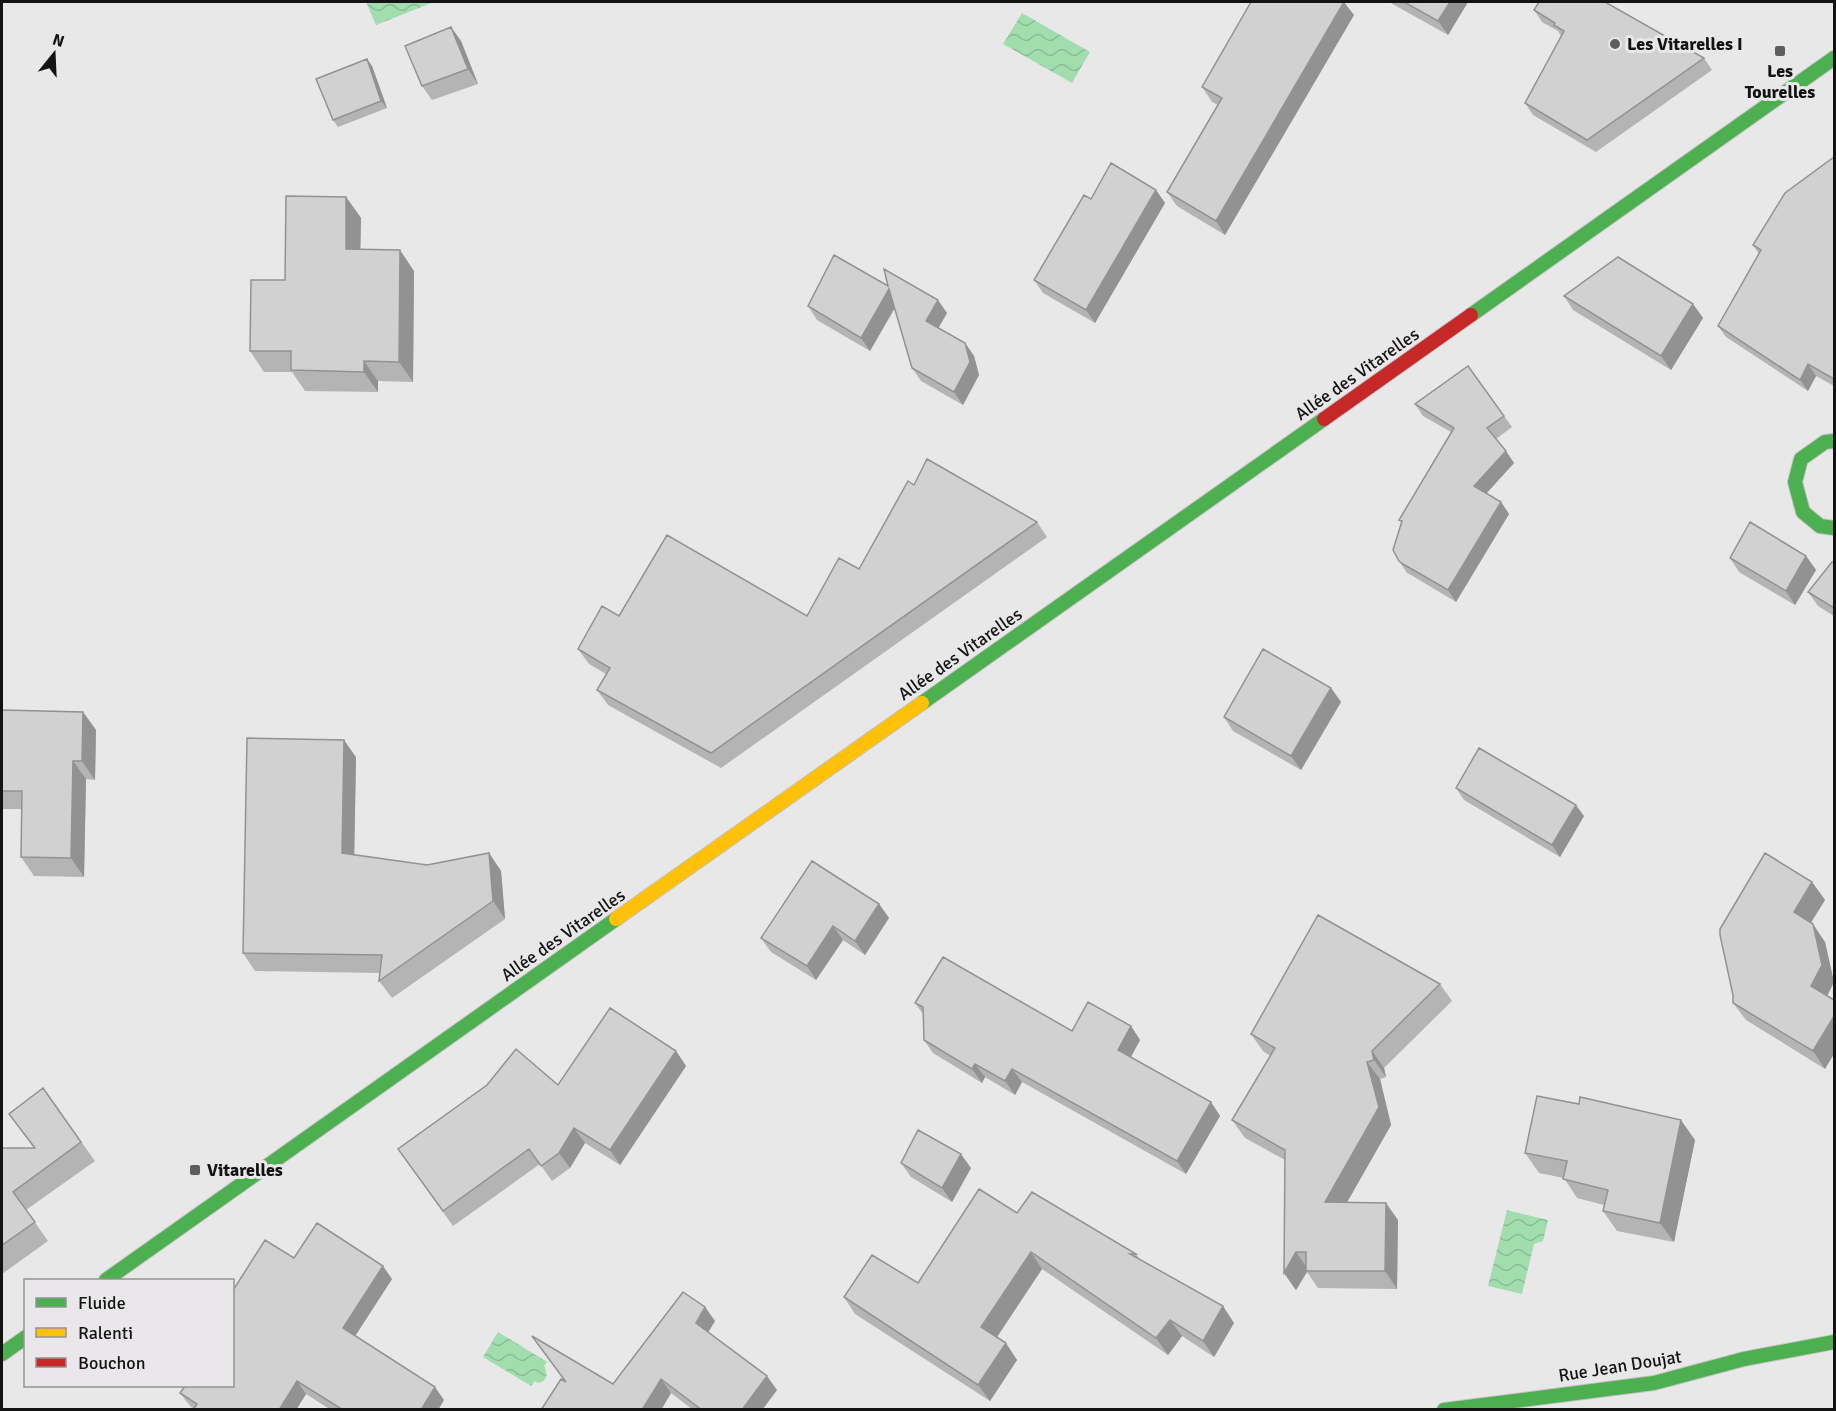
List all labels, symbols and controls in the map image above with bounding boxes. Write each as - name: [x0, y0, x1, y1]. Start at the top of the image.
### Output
- north arrow: [24, 24, 84, 84]
- text: N: [50, 29, 67, 52]
- place label: Les Vitarelles I: [1627, 33, 1743, 55]
- marker: Les Vitarelles I: [1608, 37, 1622, 51]
- marker: Les Tourelles: [1773, 44, 1787, 58]
- place label: Les Tourelles: [1745, 60, 1815, 103]
- street label: Allée des Vitarelles: [1291, 323, 1423, 425]
- street label: Allée des Vitarelles: [894, 603, 1026, 705]
- street label: Allée des Vitarelles: [497, 884, 629, 986]
- place label: Vitarelles: [207, 1159, 283, 1181]
- marker: Vitarelles: [188, 1163, 202, 1177]
- legend: [24, 1279, 234, 1387]
- text: Fluide: [78, 1292, 126, 1314]
- text: Ralenti: [78, 1322, 133, 1344]
- street label: Rue Jean Doujat: [1557, 1345, 1683, 1387]
- text: Bouchon: [78, 1352, 146, 1374]

